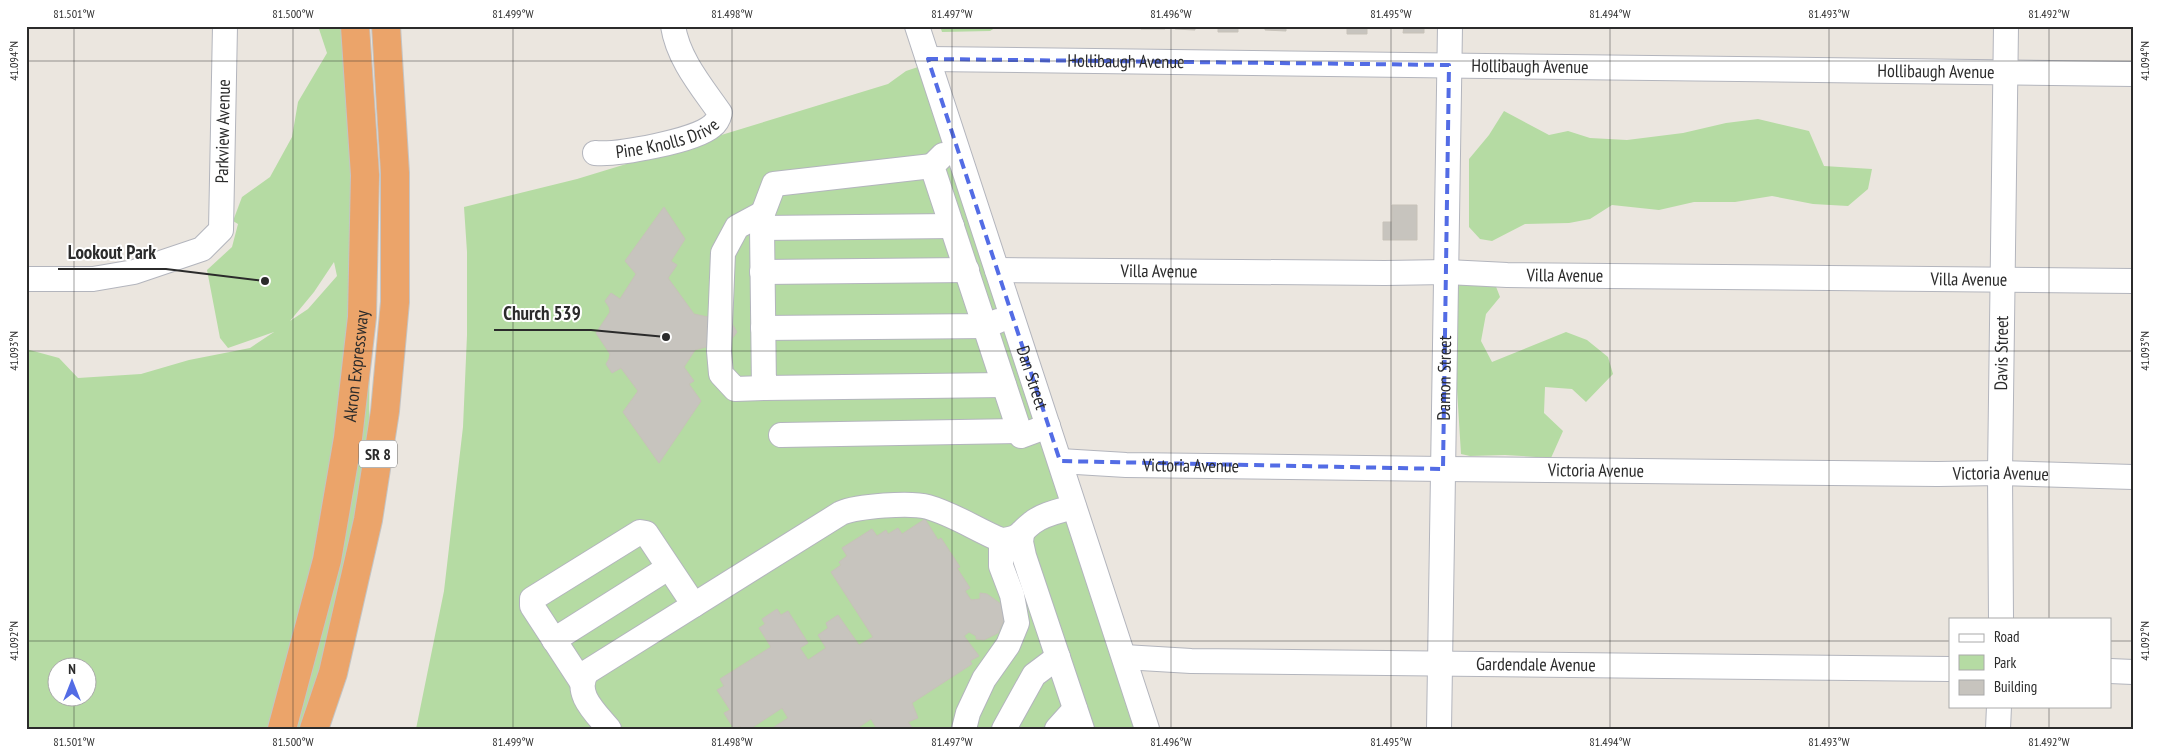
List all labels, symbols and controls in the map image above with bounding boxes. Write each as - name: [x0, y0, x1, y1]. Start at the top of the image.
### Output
- text: 81.501°W: [53, 6, 95, 21]
- text: 81.500°W: [272, 6, 314, 21]
- text: 81.499°W: [492, 6, 534, 21]
- text: 81.498°W: [711, 6, 753, 21]
- text: 81.497°W: [931, 6, 973, 21]
- text: 81.496°W: [1150, 6, 1192, 21]
- text: 81.495°W: [1370, 6, 1412, 21]
- text: 81.494°W: [1589, 6, 1631, 21]
- text: 81.493°W: [1808, 6, 1850, 21]
- text: 81.492°W: [2028, 6, 2070, 21]
- text: 41.094°N: [6, 41, 21, 81]
- text: 41.094°N: [2137, 41, 2152, 81]
- street label: Hollibaugh Avenue: [1067, 49, 1185, 73]
- street label: Hollibaugh Avenue: [1471, 54, 1589, 78]
- street label: Hollibaugh Avenue: [1877, 59, 1995, 83]
- street label: Parkview Avenue: [210, 79, 235, 184]
- street label: Pine Knolls Drive: [614, 114, 724, 163]
- callout: Lookout Park: [58, 235, 166, 269]
- text: Lookout Park: [68, 240, 156, 264]
- street label: Villa Avenue: [1120, 259, 1197, 283]
- street label: Villa Avenue: [1525, 263, 1603, 287]
- street label: Villa Avenue: [1929, 267, 2007, 291]
- callout: Church 539: [494, 296, 591, 330]
- text: Church 539: [503, 301, 581, 325]
- street label: Akron Expressway: [338, 310, 373, 423]
- street label: Davis Street: [1989, 315, 2013, 391]
- text: 41.093°N: [6, 331, 21, 371]
- text: 41.093°N: [2137, 331, 2152, 371]
- street label: Damon Street: [1432, 335, 1456, 421]
- street label: Dan Street: [1011, 343, 1054, 412]
- road number: SR 8: [359, 440, 397, 468]
- street label: Victoria Avenue: [1142, 453, 1239, 477]
- street label: Victoria Avenue: [1547, 458, 1644, 482]
- street label: Victoria Avenue: [1952, 461, 2049, 485]
- legend: [1949, 618, 2112, 708]
- text: 41.092°N: [6, 621, 21, 661]
- text: 41.092°N: [2137, 621, 2152, 661]
- text: Road: [1994, 627, 2020, 646]
- street label: Gardendale Avenue: [1476, 652, 1596, 676]
- text: Park: [1994, 653, 2016, 672]
- north arrow: [48, 658, 98, 708]
- text: N: [68, 660, 76, 678]
- text: Building: [1994, 677, 2037, 696]
- text: 81.501°W: [53, 734, 95, 749]
- text: 81.500°W: [272, 734, 314, 749]
- text: 81.499°W: [492, 734, 534, 749]
- text: 81.498°W: [711, 734, 753, 749]
- text: 81.497°W: [931, 734, 973, 749]
- text: 81.496°W: [1150, 734, 1192, 749]
- text: 81.495°W: [1370, 734, 1412, 749]
- text: 81.494°W: [1589, 734, 1631, 749]
- text: 81.493°W: [1808, 734, 1850, 749]
- text: 81.492°W: [2028, 734, 2070, 749]

